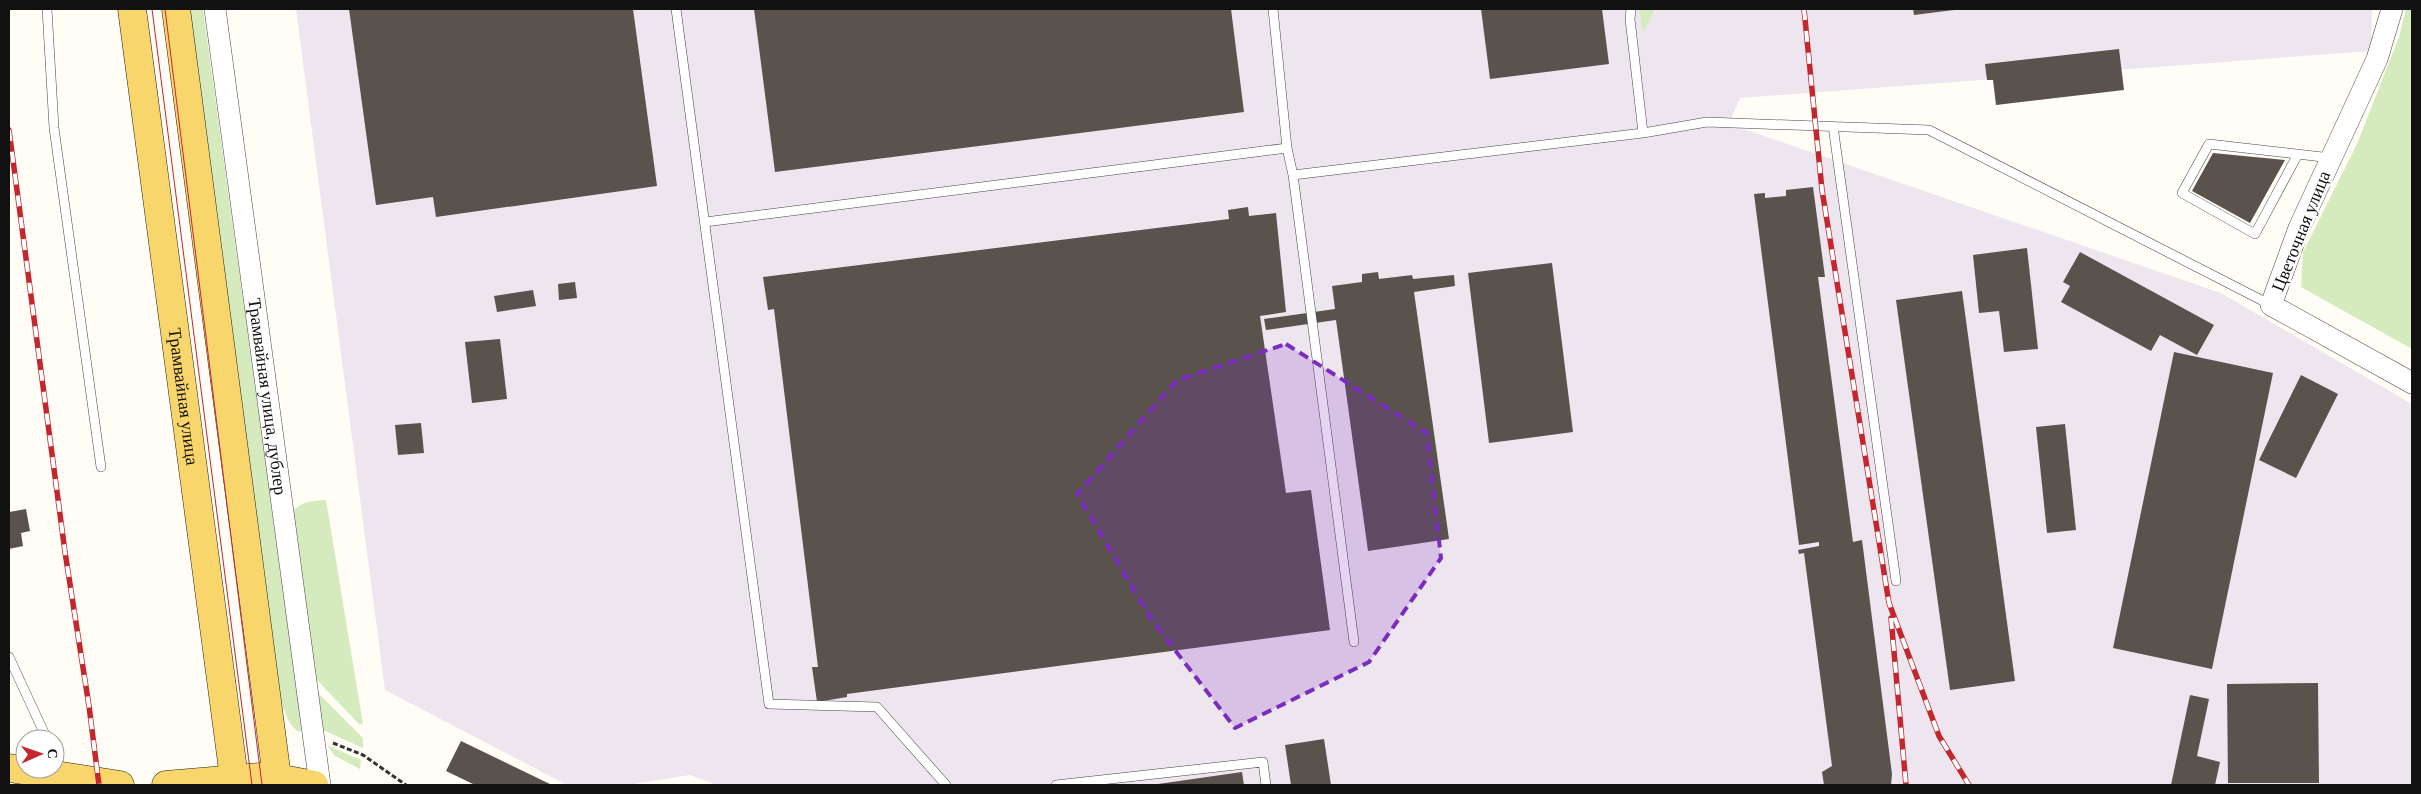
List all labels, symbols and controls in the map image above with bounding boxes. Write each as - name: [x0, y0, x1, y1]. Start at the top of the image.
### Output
- street label: Цветочная улица: [2268, 168, 2334, 294]
- street label: Трамвайная улица, дублер: [244, 297, 291, 496]
- street label: Трамвайная улица: [164, 327, 202, 467]
- north arrow: [15, 729, 65, 779]
- text: С: [45, 748, 61, 759]

